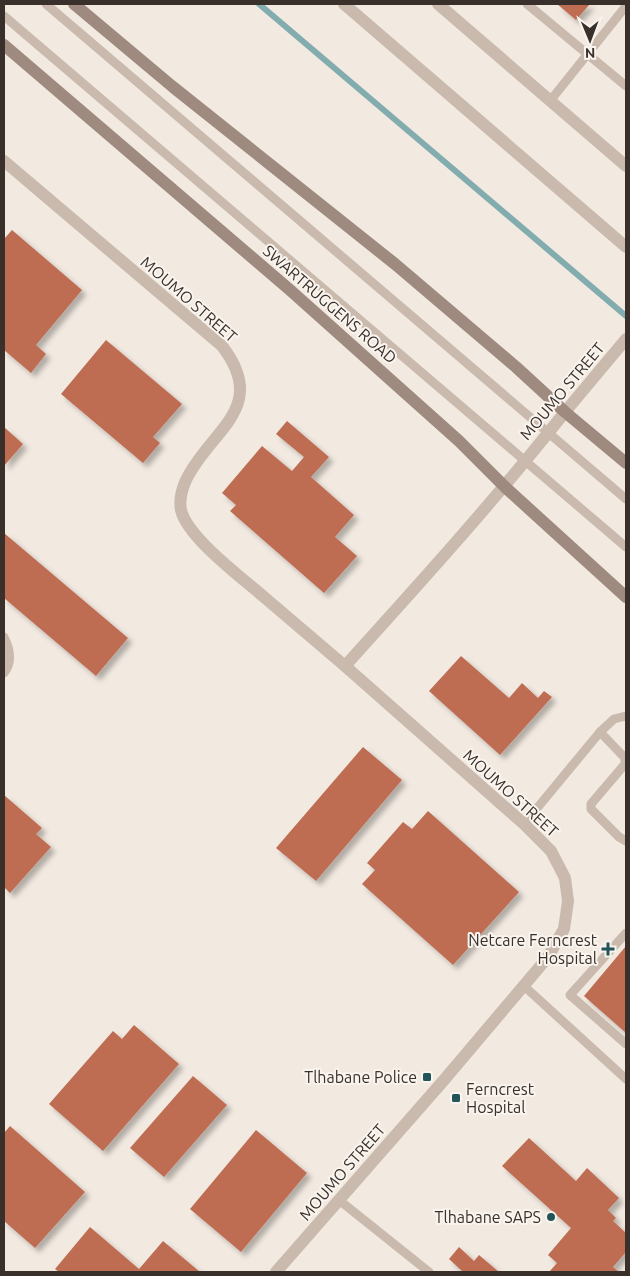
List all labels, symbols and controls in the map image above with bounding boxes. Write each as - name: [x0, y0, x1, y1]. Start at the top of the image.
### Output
- north arrow: [565, 15, 615, 65]
- text: N: [585, 45, 596, 61]
- street label: SWARTRUGGENS ROAD: [260, 241, 400, 367]
- street label: MOUMO STREET: [137, 252, 241, 346]
- street label: MOUMO STREET: [516, 339, 608, 443]
- street label: MOUMO STREET: [460, 746, 562, 840]
- place label: Netcare Ferncrest Hospital: [468, 931, 598, 967]
- marker: Netcare Ferncrest Hospital: [601, 942, 615, 956]
- place label: Tlhabane Police: [304, 1068, 417, 1086]
- marker: Tlhabane Police: [421, 1071, 433, 1083]
- place label: Ferncrest Hospital: [466, 1080, 535, 1116]
- marker: Ferncrest Hospital: [450, 1092, 462, 1104]
- street label: MOUMO STREET: [295, 1120, 389, 1224]
- place label: Tlhabane SAPS: [435, 1208, 541, 1226]
- marker: Tlhabane SAPS: [545, 1211, 557, 1223]

